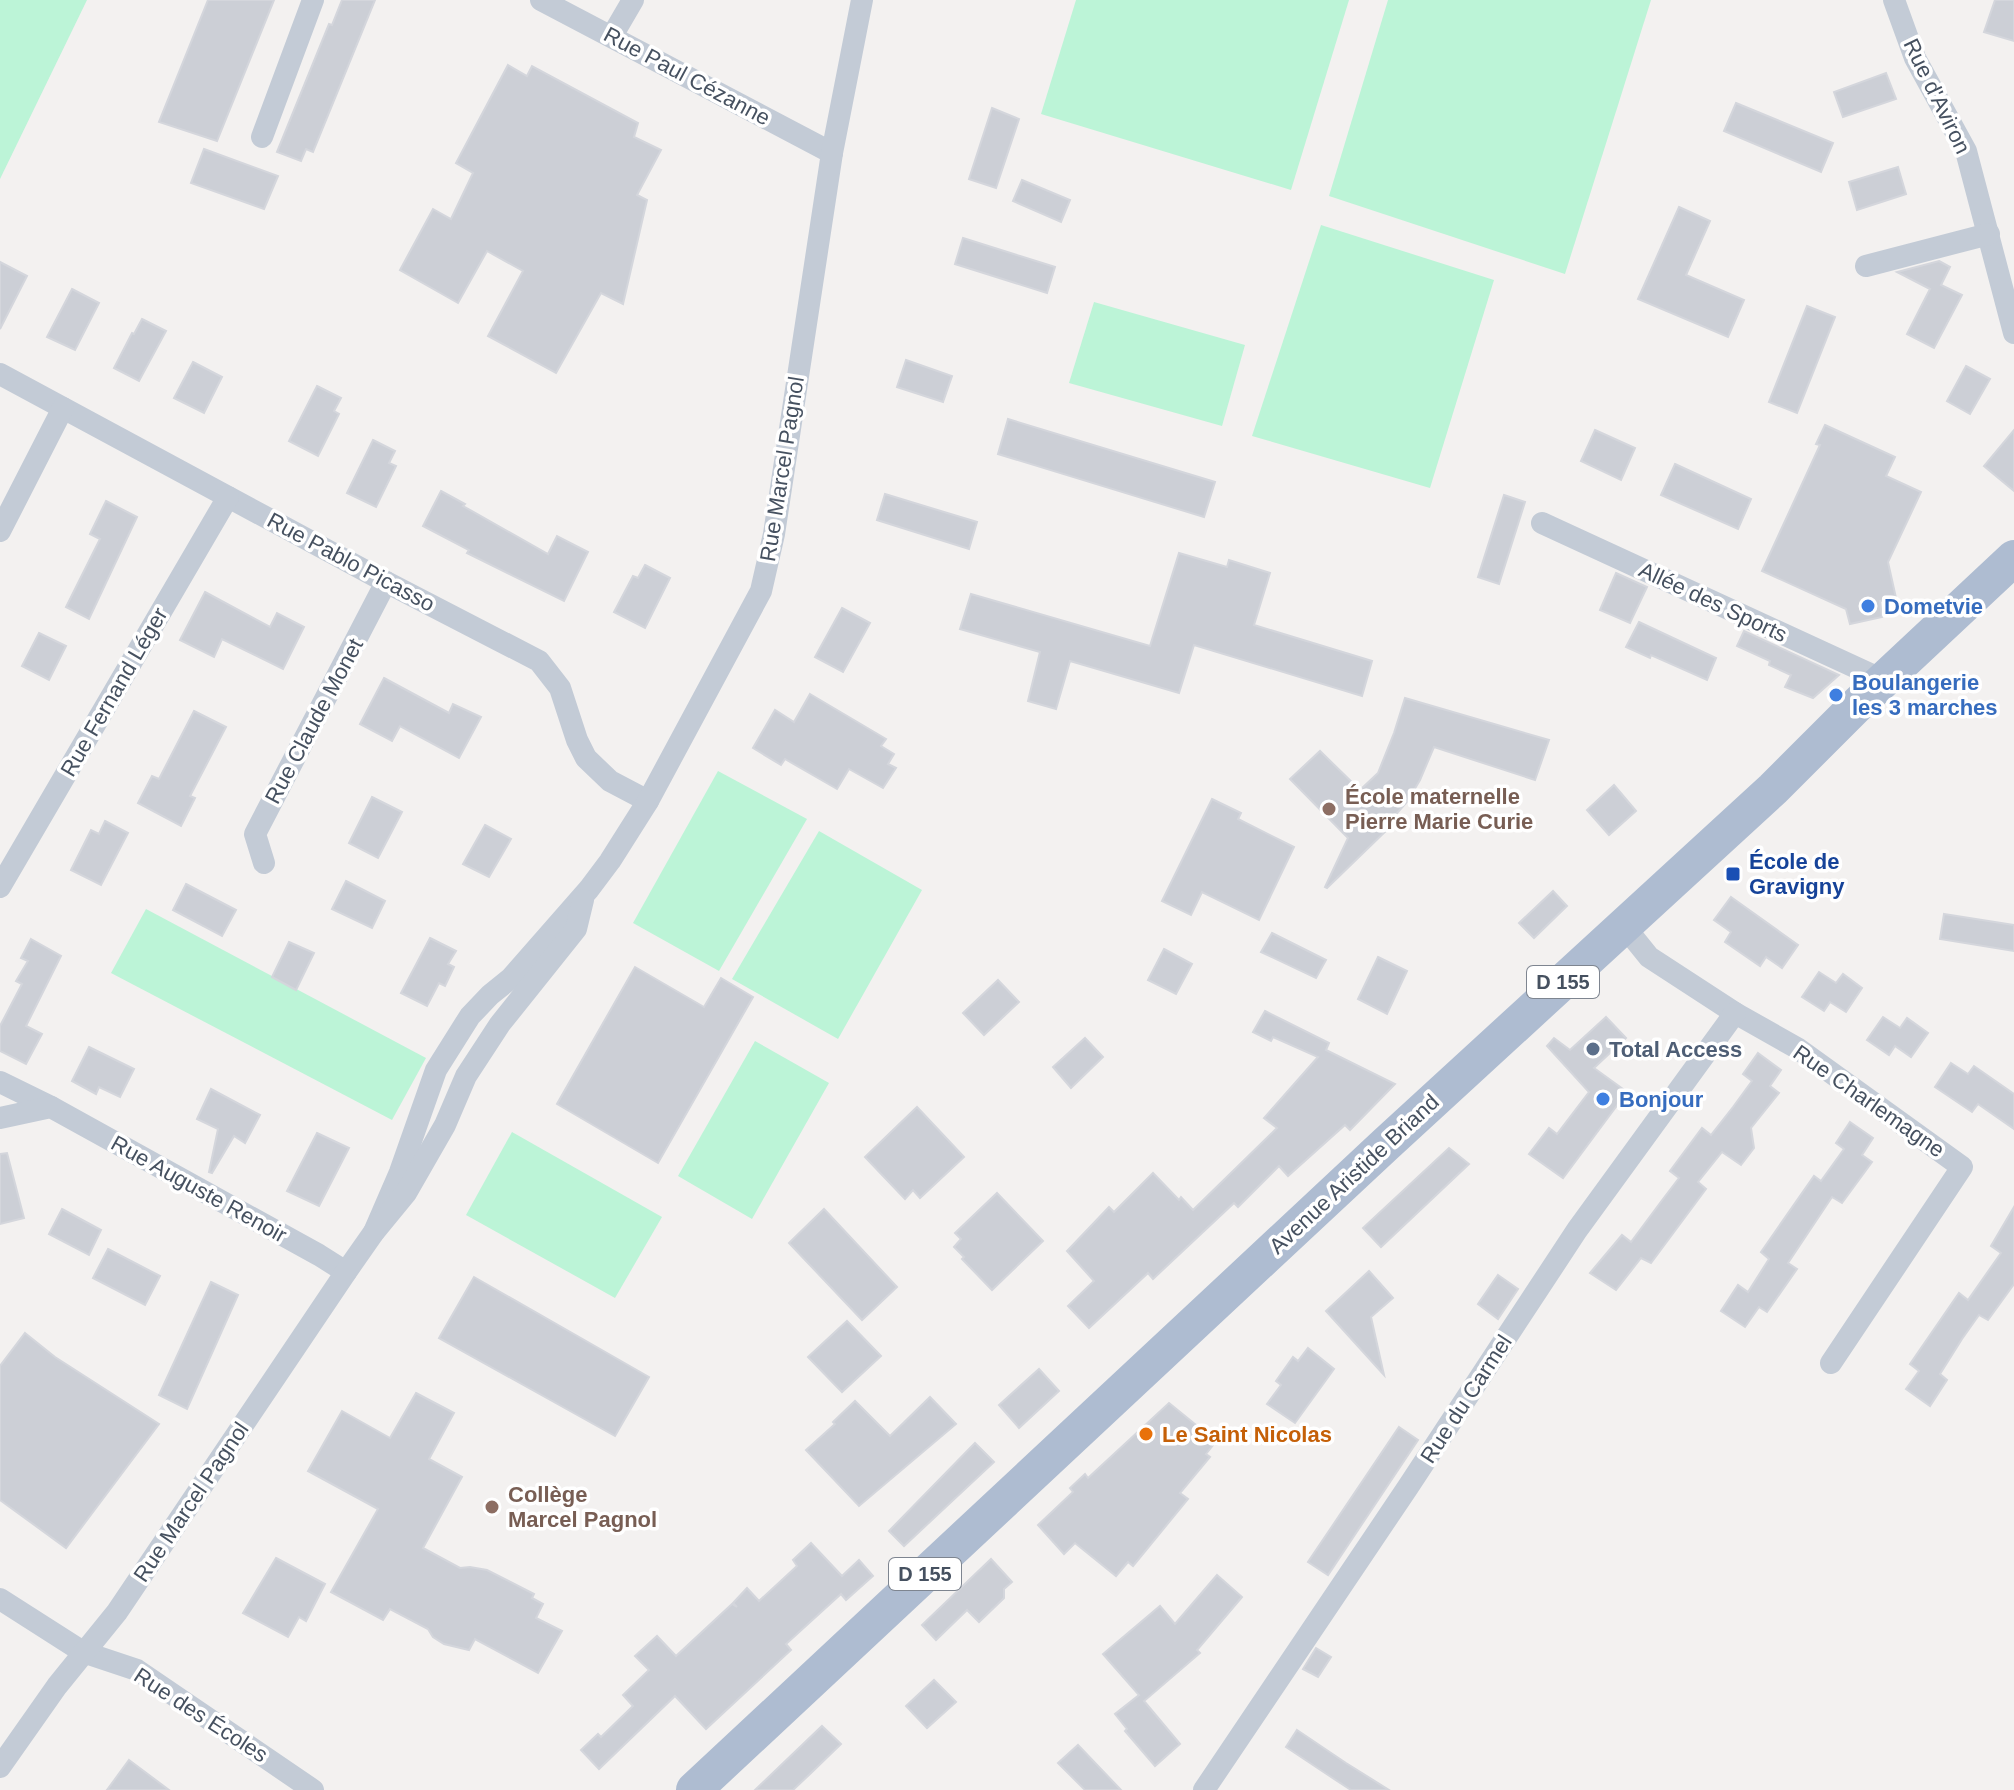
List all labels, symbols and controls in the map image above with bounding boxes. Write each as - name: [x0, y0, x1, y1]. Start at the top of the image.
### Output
- street label: Rue Paul Cézanne: [600, 22, 774, 130]
- street label: Rue d'Aviron: [1898, 34, 1976, 158]
- street label: Rue Marcel Pagnol: [755, 375, 809, 563]
- street label: Rue Pablo Picasso: [263, 507, 439, 617]
- street label: Allée des Sports: [1635, 557, 1791, 647]
- place label: Dometvie: [1884, 594, 1983, 619]
- marker: Dometvie: [1859, 597, 1877, 615]
- street label: Rue Fernand Léger: [55, 603, 173, 781]
- street label: Rue Claude Monet: [260, 634, 368, 808]
- place label: Boulangerie les 3 marches: [1852, 670, 1998, 720]
- marker: Boulangerie les 3 marches: [1827, 686, 1845, 704]
- place label: École maternelle Pierre Marie Curie: [1345, 784, 1533, 834]
- marker: École maternelle Pierre Marie Curie: [1320, 800, 1338, 818]
- place label: École de Gravigny: [1749, 849, 1845, 899]
- marker: École de Gravigny: [1724, 865, 1742, 883]
- road number: D 155: [1527, 966, 1599, 998]
- place label: Total Access: [1609, 1037, 1742, 1062]
- marker: Total Access: [1584, 1040, 1602, 1058]
- street label: Rue Charlemagne: [1789, 1040, 1949, 1162]
- place label: Bonjour: [1619, 1087, 1704, 1112]
- street label: Avenue Aristide Briand: [1264, 1089, 1444, 1259]
- marker: Bonjour: [1594, 1090, 1612, 1108]
- street label: Rue Auguste Renoir: [107, 1130, 291, 1248]
- street label: Rue du Carmel: [1415, 1330, 1517, 1468]
- street label: Rue Marcel Pagnol: [128, 1417, 254, 1587]
- place label: Le Saint Nicolas: [1162, 1422, 1332, 1447]
- marker: Le Saint Nicolas: [1137, 1425, 1155, 1443]
- place label: Collège Marcel Pagnol: [508, 1482, 657, 1532]
- marker: Collège Marcel Pagnol: [483, 1498, 501, 1516]
- road number: D 155: [889, 1558, 961, 1590]
- street label: Rue des Écoles: [130, 1663, 272, 1767]

